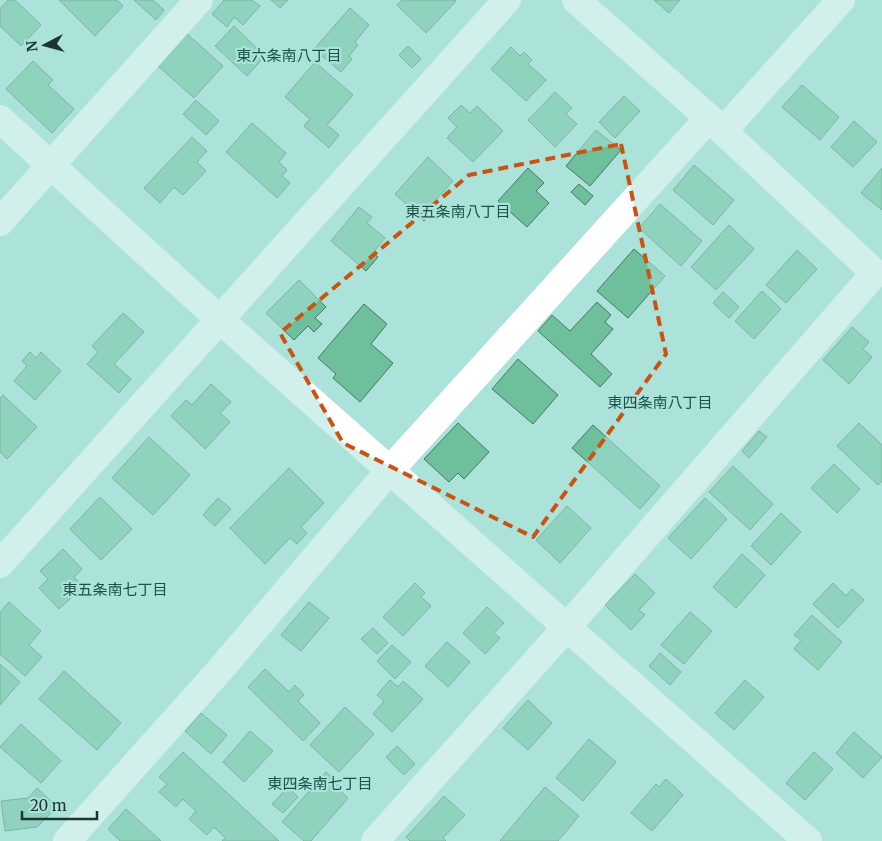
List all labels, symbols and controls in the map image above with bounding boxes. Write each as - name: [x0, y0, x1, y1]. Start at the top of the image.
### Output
- north arrow: [20, 20, 70, 70]
- text: N: [23, 40, 42, 53]
- district label: 東六条南八丁目: [236, 46, 342, 65]
- district label: 東五条南八丁目: [405, 202, 511, 221]
- district label: 東四条南八丁目: [607, 393, 713, 412]
- district label: 東五条南七丁目: [62, 580, 168, 599]
- district label: 東四条南七丁目: [267, 774, 373, 793]
- scale bar: [22, 788, 98, 820]
- text: 20 m: [30, 796, 67, 815]

